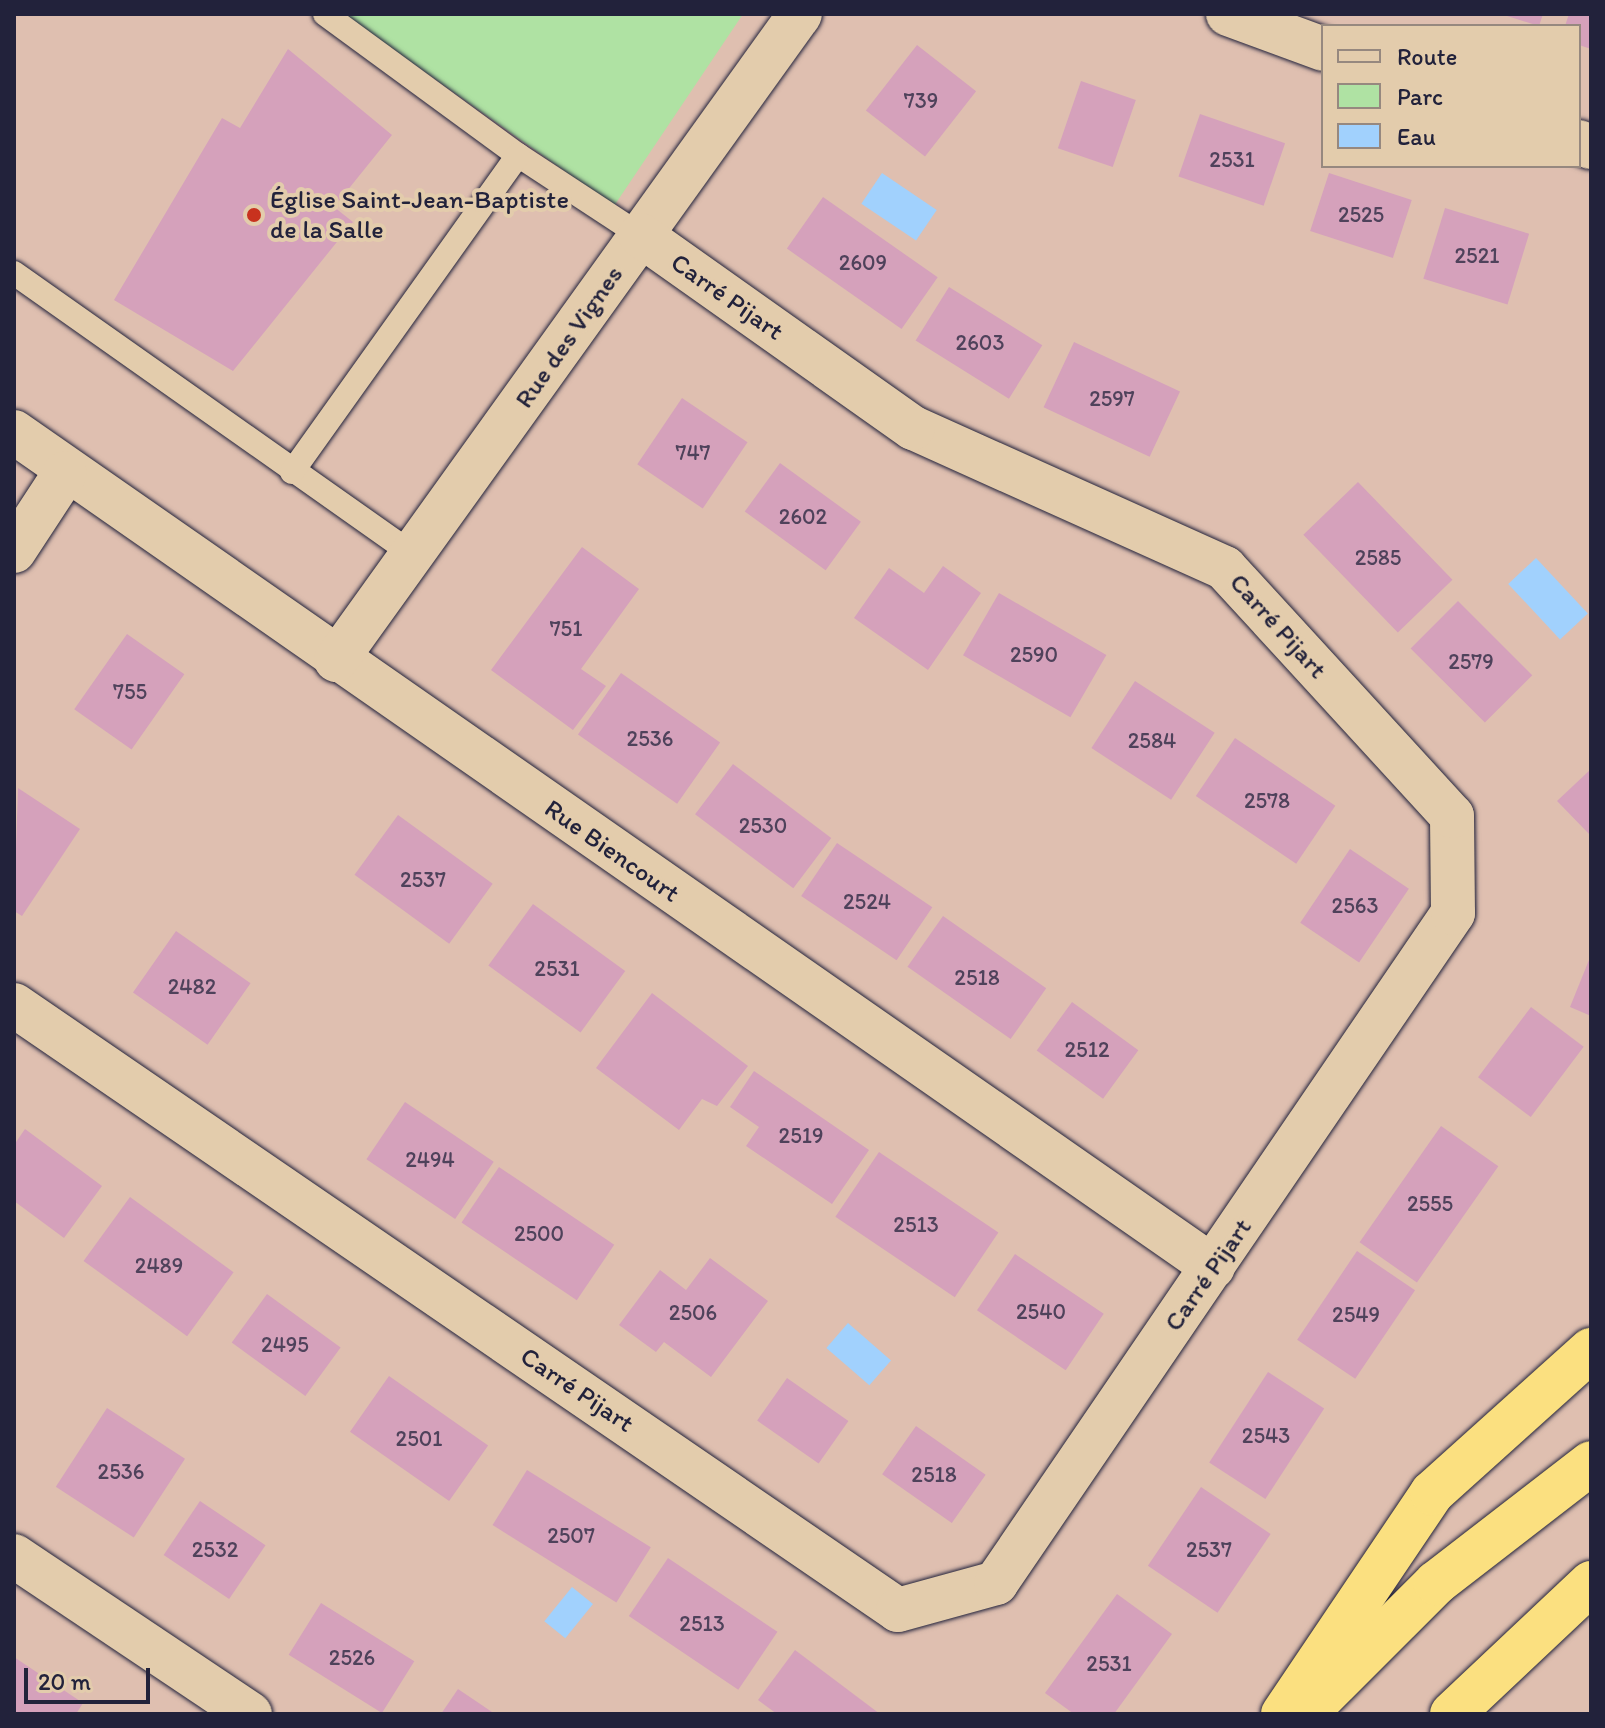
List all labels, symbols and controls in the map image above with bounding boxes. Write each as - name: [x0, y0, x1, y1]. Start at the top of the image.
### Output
- legend: [1321, 24, 1581, 168]
- text: Route: [1397, 42, 1457, 71]
- text: Parc: [1397, 82, 1443, 111]
- house number: 739: [904, 88, 938, 114]
- text: Eau: [1397, 122, 1436, 151]
- house number: 2531: [1209, 147, 1255, 173]
- place label: Église Saint-Jean-Baptiste de la Salle: [270, 184, 568, 246]
- house number: 2525: [1338, 202, 1384, 228]
- marker: Église Saint-Jean-Baptiste de la Salle: [245, 206, 263, 224]
- house number: 2521: [1455, 243, 1499, 269]
- street label: Carré Pijart: [665, 247, 789, 347]
- house number: 2609: [839, 250, 887, 276]
- street label: Rue des Vignes: [509, 260, 629, 414]
- house number: 2603: [956, 330, 1004, 356]
- house number: 2597: [1089, 386, 1135, 412]
- house number: 747: [675, 440, 711, 466]
- house number: 2602: [779, 504, 827, 530]
- house number: 2585: [1355, 545, 1401, 571]
- street label: Carré Pijart: [1223, 568, 1333, 684]
- house number: 751: [550, 616, 582, 642]
- house number: 2590: [1010, 642, 1058, 668]
- house number: 2579: [1448, 649, 1494, 675]
- house number: 755: [113, 679, 147, 705]
- house number: 2536: [627, 726, 673, 752]
- house number: 2584: [1128, 728, 1176, 754]
- house number: 2578: [1244, 788, 1290, 814]
- street label: Rue Biencourt: [538, 793, 686, 909]
- house number: 2530: [739, 813, 787, 839]
- house number: 2537: [400, 867, 446, 893]
- house number: 2524: [843, 889, 891, 915]
- house number: 2563: [1332, 893, 1378, 919]
- house number: 2531: [534, 956, 580, 982]
- house number: 2518: [954, 965, 1000, 991]
- house number: 2482: [168, 974, 216, 1000]
- house number: 2512: [1065, 1037, 1109, 1063]
- house number: 2519: [779, 1123, 823, 1149]
- house number: 2494: [405, 1147, 455, 1173]
- house number: 2555: [1407, 1191, 1453, 1217]
- house number: 2513: [893, 1212, 939, 1238]
- street label: Carré Pijart: [1158, 1213, 1258, 1337]
- house number: 2500: [514, 1221, 564, 1247]
- house number: 2489: [135, 1253, 183, 1279]
- house number: 2540: [1016, 1299, 1066, 1325]
- house number: 2506: [669, 1300, 717, 1326]
- house number: 2549: [1332, 1302, 1380, 1328]
- house number: 2495: [261, 1332, 309, 1358]
- street label: Carré Pijart: [515, 1341, 639, 1439]
- house number: 2543: [1242, 1423, 1290, 1449]
- house number: 2501: [396, 1426, 442, 1452]
- house number: 2536: [98, 1459, 144, 1485]
- house number: 2518: [911, 1462, 957, 1488]
- house number: 2507: [547, 1523, 595, 1549]
- house number: 2532: [192, 1537, 238, 1563]
- house number: 2537: [1186, 1537, 1232, 1563]
- house number: 2513: [679, 1611, 725, 1637]
- house number: 2526: [329, 1645, 375, 1671]
- house number: 2531: [1086, 1651, 1132, 1677]
- scale bar: [28, 1652, 154, 1702]
- text: 20 m: [38, 1667, 91, 1696]

